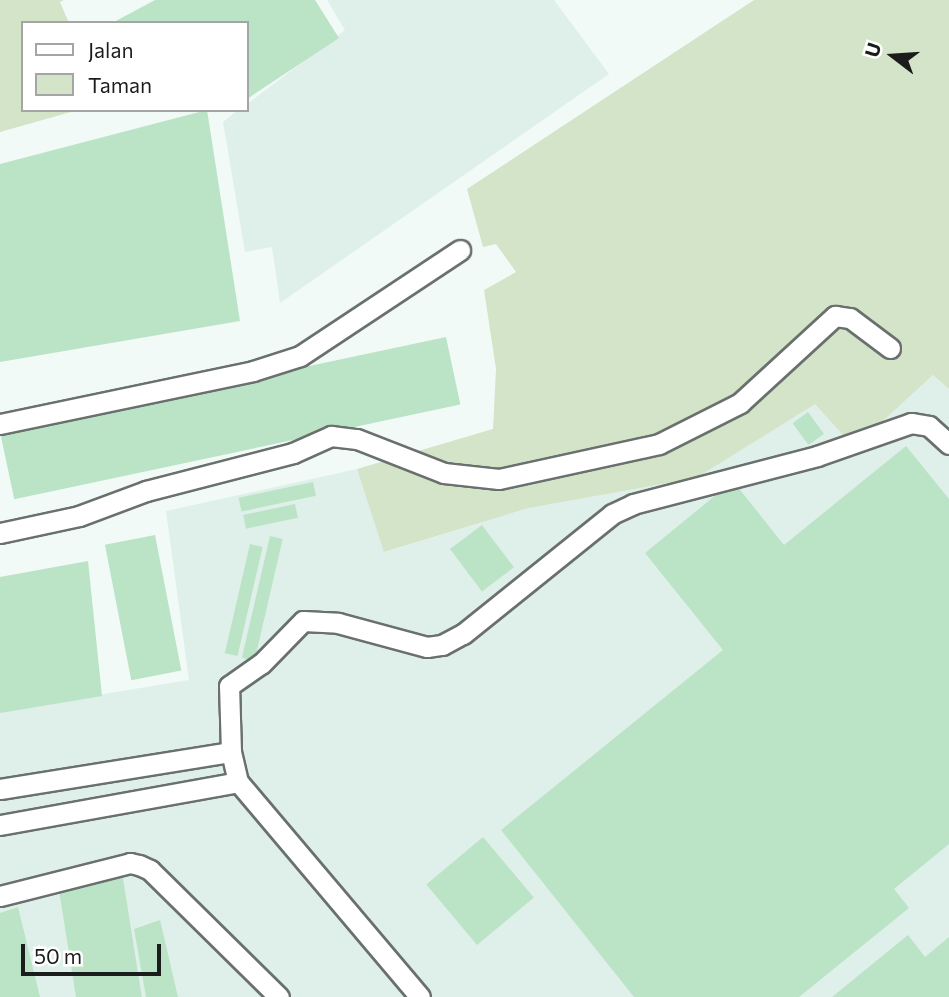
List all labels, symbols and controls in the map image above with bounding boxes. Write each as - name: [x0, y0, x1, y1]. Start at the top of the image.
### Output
- legend: [21, 21, 248, 112]
- north arrow: [858, 21, 928, 91]
- text: Jalan: [88, 37, 133, 62]
- text: U: [859, 40, 885, 60]
- text: Taman: [88, 72, 152, 97]
- scale bar: [24, 930, 164, 974]
- text: 50 m: [34, 943, 82, 968]

